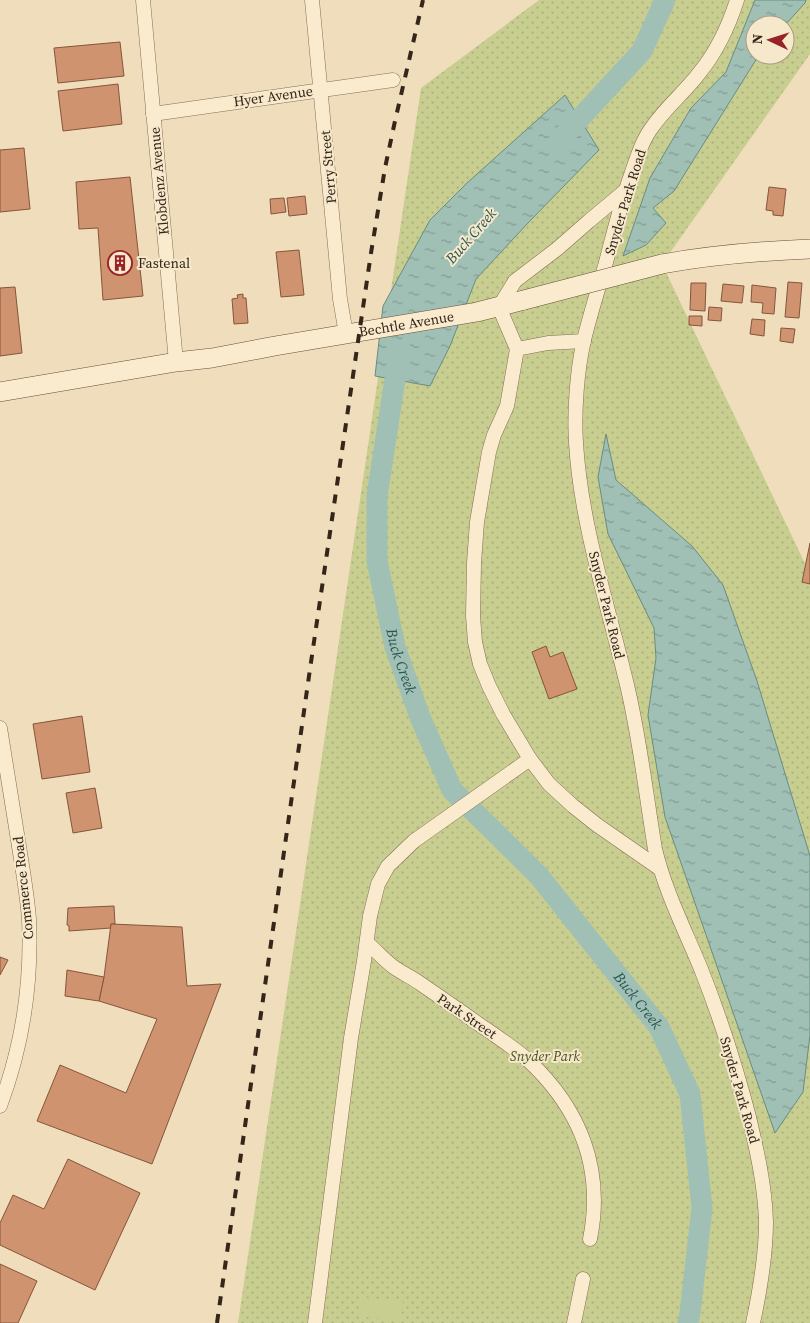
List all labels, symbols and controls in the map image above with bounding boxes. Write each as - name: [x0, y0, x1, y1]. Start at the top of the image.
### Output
- north arrow: [745, 15, 795, 65]
- text: N: [747, 33, 767, 45]
- street label: Hyer Avenue: [232, 81, 314, 111]
- street label: Klobdenz Avenue: [144, 126, 174, 236]
- street label: Perry Street: [315, 129, 341, 205]
- street label: Snyder Park Road: [599, 146, 651, 258]
- water label: Buck Creek: [440, 203, 501, 269]
- building icon: Fastenal: [107, 250, 133, 276]
- place label: Fastenal: [138, 253, 190, 273]
- street label: Bechtle Avenue: [357, 306, 455, 342]
- street label: Snyder Park Road: [584, 549, 630, 661]
- water label: Buck Creek: [381, 626, 422, 698]
- street label: Commerce Road: [8, 835, 38, 941]
- water label: Buck Creek: [608, 966, 668, 1034]
- street label: Park Street: [433, 989, 501, 1044]
- street label: Snyder Park Road: [715, 1034, 765, 1146]
- park label: Snyder Park: [510, 1046, 580, 1066]

